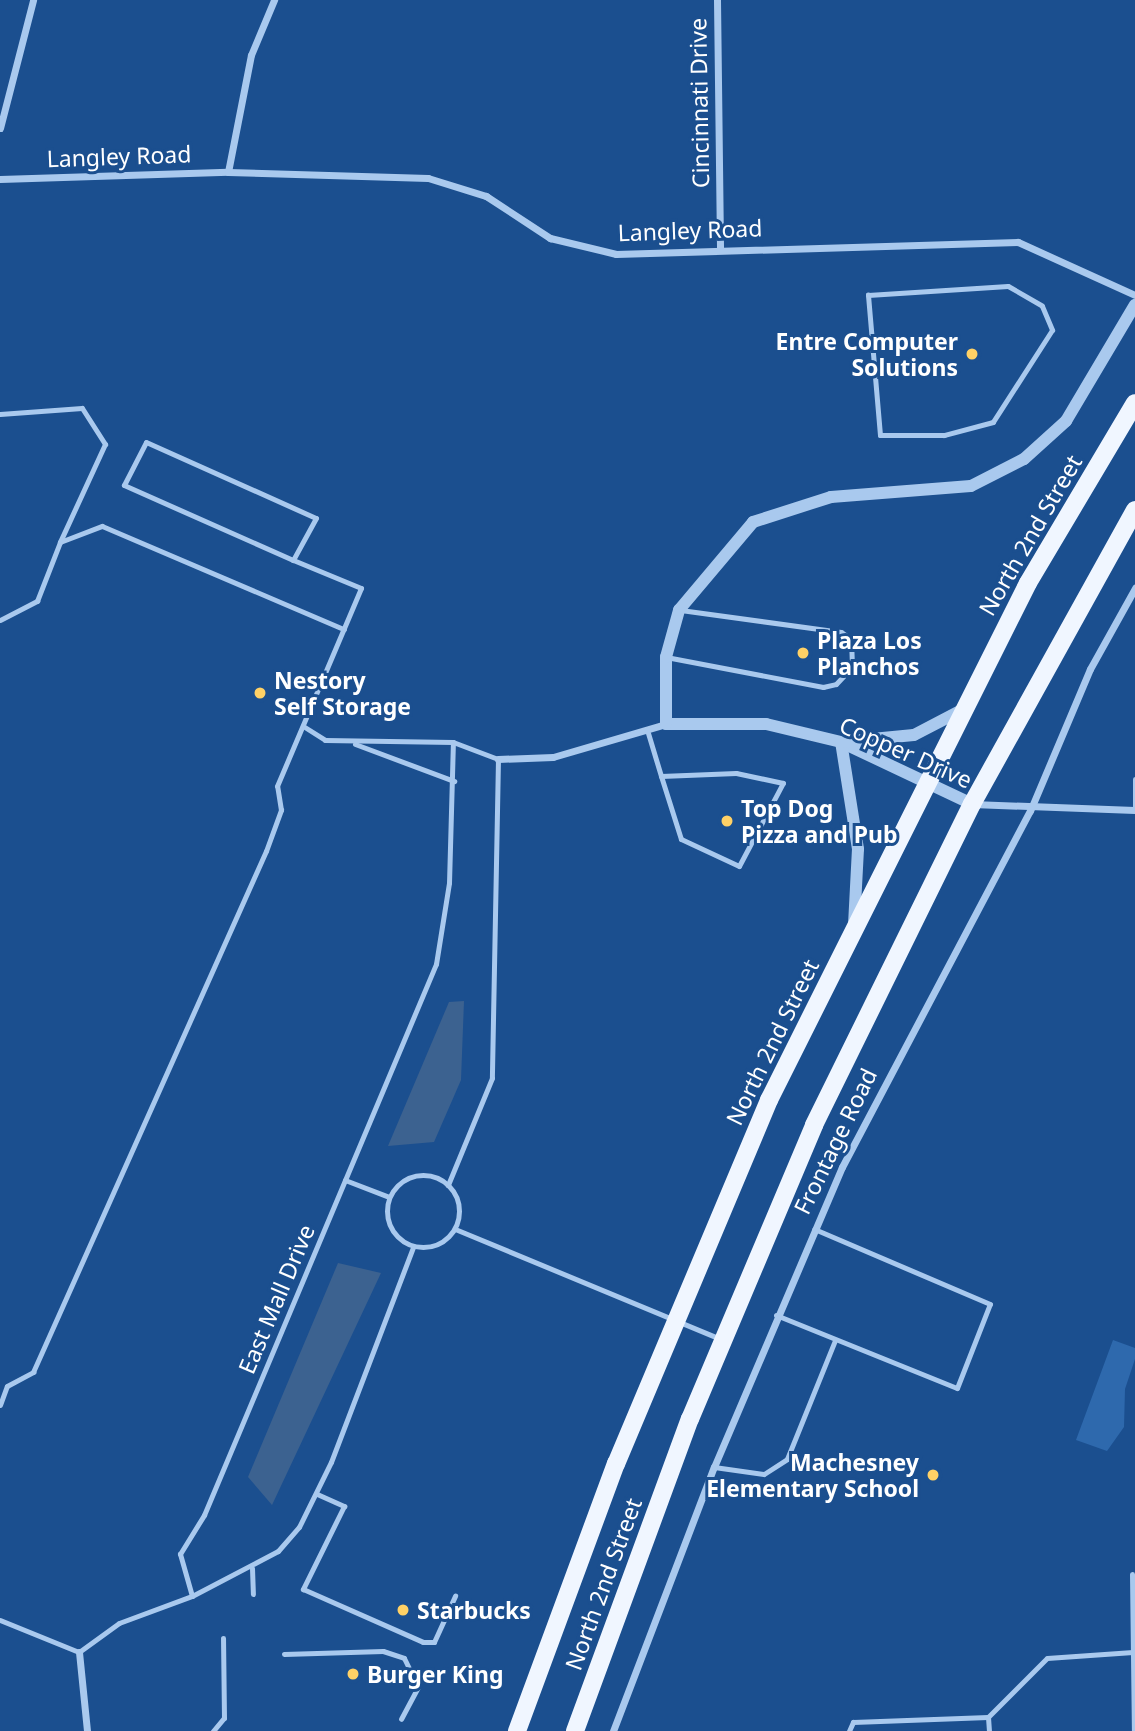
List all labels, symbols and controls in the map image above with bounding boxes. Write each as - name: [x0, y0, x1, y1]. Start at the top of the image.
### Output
- street label: Cincinnati Drive: [684, 18, 714, 188]
- street label: Langley Road: [46, 140, 192, 172]
- street label: Langley Road: [617, 214, 763, 246]
- place label: Entre Computer Solutions: [776, 327, 958, 381]
- marker: Entre Computer Solutions: [964, 346, 980, 362]
- street label: North 2nd Street: [973, 450, 1087, 620]
- place label: Plaza Los Planchos: [817, 626, 922, 680]
- marker: Plaza Los Planchos: [795, 645, 811, 661]
- place label: Nestory Self Storage: [274, 666, 411, 720]
- marker: Nestory Self Storage: [252, 685, 268, 701]
- street label: Copper Drive: [835, 711, 977, 793]
- place label: Top Dog Pizza and Pub: [741, 794, 898, 848]
- marker: Top Dog Pizza and Pub: [719, 813, 735, 829]
- street label: North 2nd Street: [720, 955, 824, 1129]
- street label: Frontage Road: [788, 1064, 882, 1218]
- street label: East Mall Drive: [232, 1220, 320, 1378]
- place label: Machesney Elementary School: [706, 1448, 919, 1502]
- marker: Machesney Elementary School: [925, 1467, 941, 1483]
- street label: North 2nd Street: [559, 1494, 647, 1674]
- place label: Starbucks: [417, 1596, 531, 1624]
- marker: Starbucks: [395, 1602, 411, 1618]
- place label: Burger King: [367, 1660, 503, 1688]
- marker: Burger King: [345, 1666, 361, 1682]

